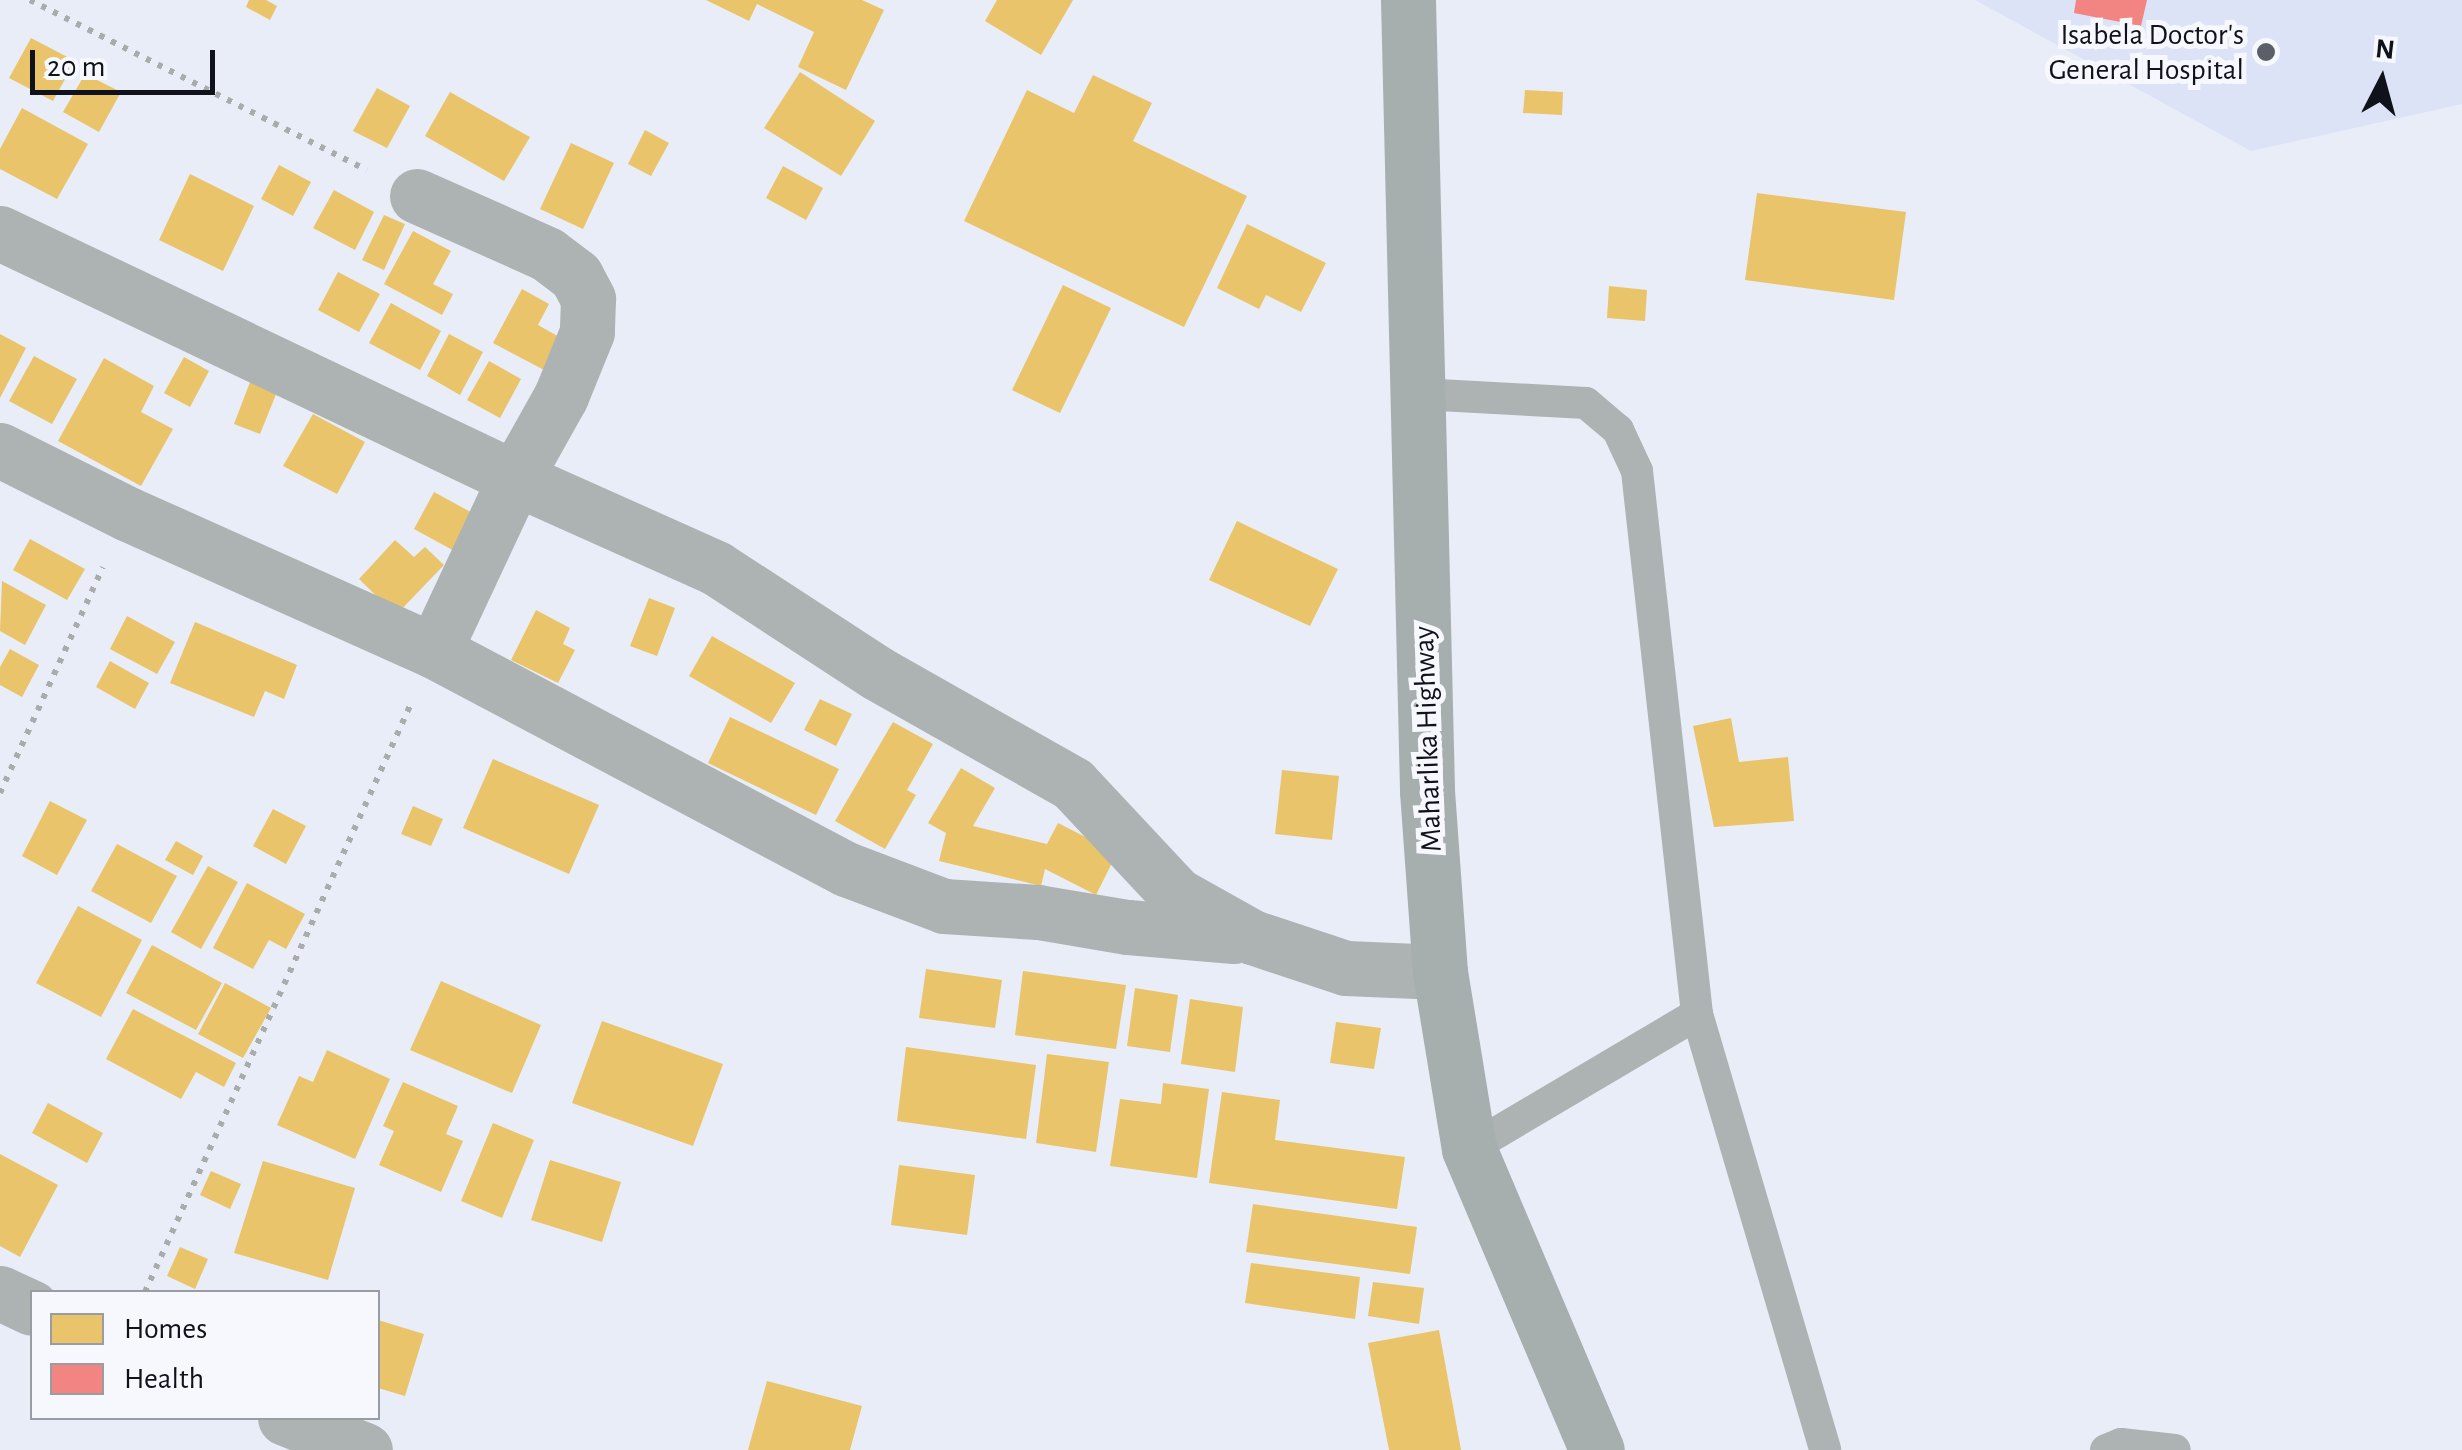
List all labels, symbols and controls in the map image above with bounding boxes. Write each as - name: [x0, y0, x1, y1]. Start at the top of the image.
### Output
- place label: Isabela Doctor's General Hospital: [2049, 17, 2244, 88]
- scale bar: [35, 30, 220, 92]
- north arrow: [2332, 30, 2432, 130]
- text: N: [2374, 35, 2396, 65]
- marker: Isabela Doctor's General Hospital: [2253, 39, 2279, 65]
- text: 20 m: [47, 52, 105, 82]
- street label: Maharlika Highway: [1406, 625, 1450, 853]
- legend: [30, 1290, 380, 1420]
- text: Homes: [124, 1314, 207, 1344]
- text: Health: [124, 1364, 204, 1394]

